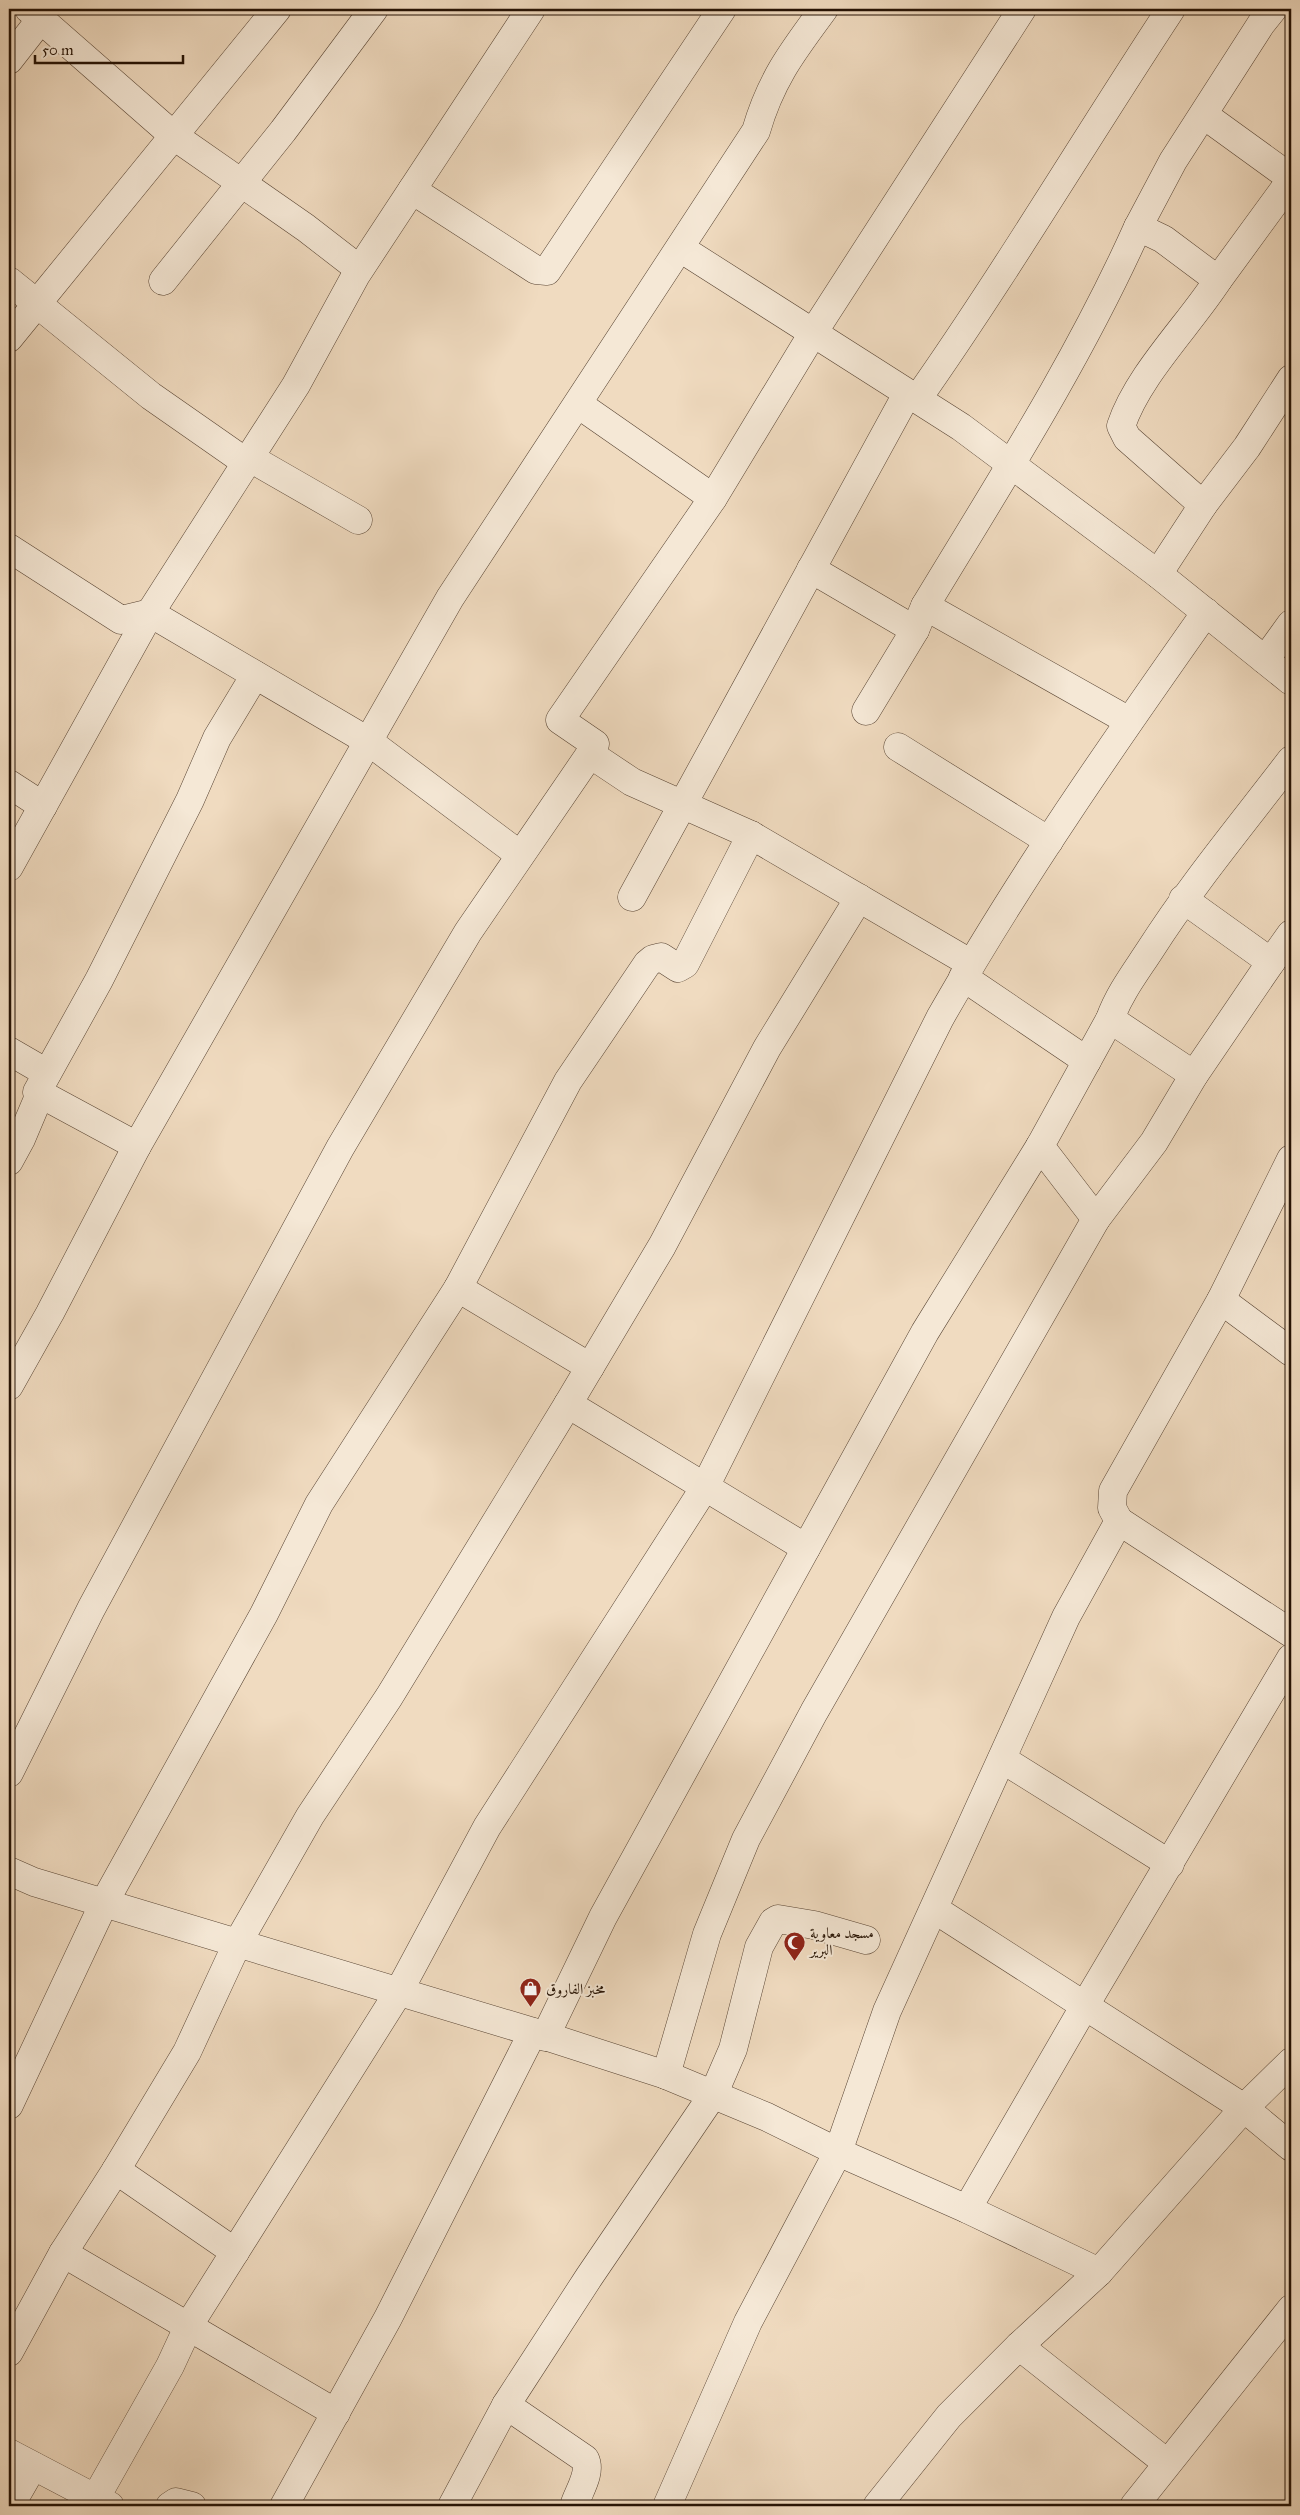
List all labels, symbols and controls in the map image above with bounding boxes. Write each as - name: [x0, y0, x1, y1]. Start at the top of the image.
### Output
- scale bar: [35, 32, 182, 64]
- text: 50 m: [42, 41, 74, 59]
- place label: مسجد معاوية البرير: [808, 1924, 874, 1959]
- mosque icon: مسجد معاوية البرير: [782, 1930, 806, 1961]
- shop icon: مخبز الفاروق: [518, 1977, 542, 2008]
- place label: مخبز الفاروق: [546, 1980, 605, 1998]

